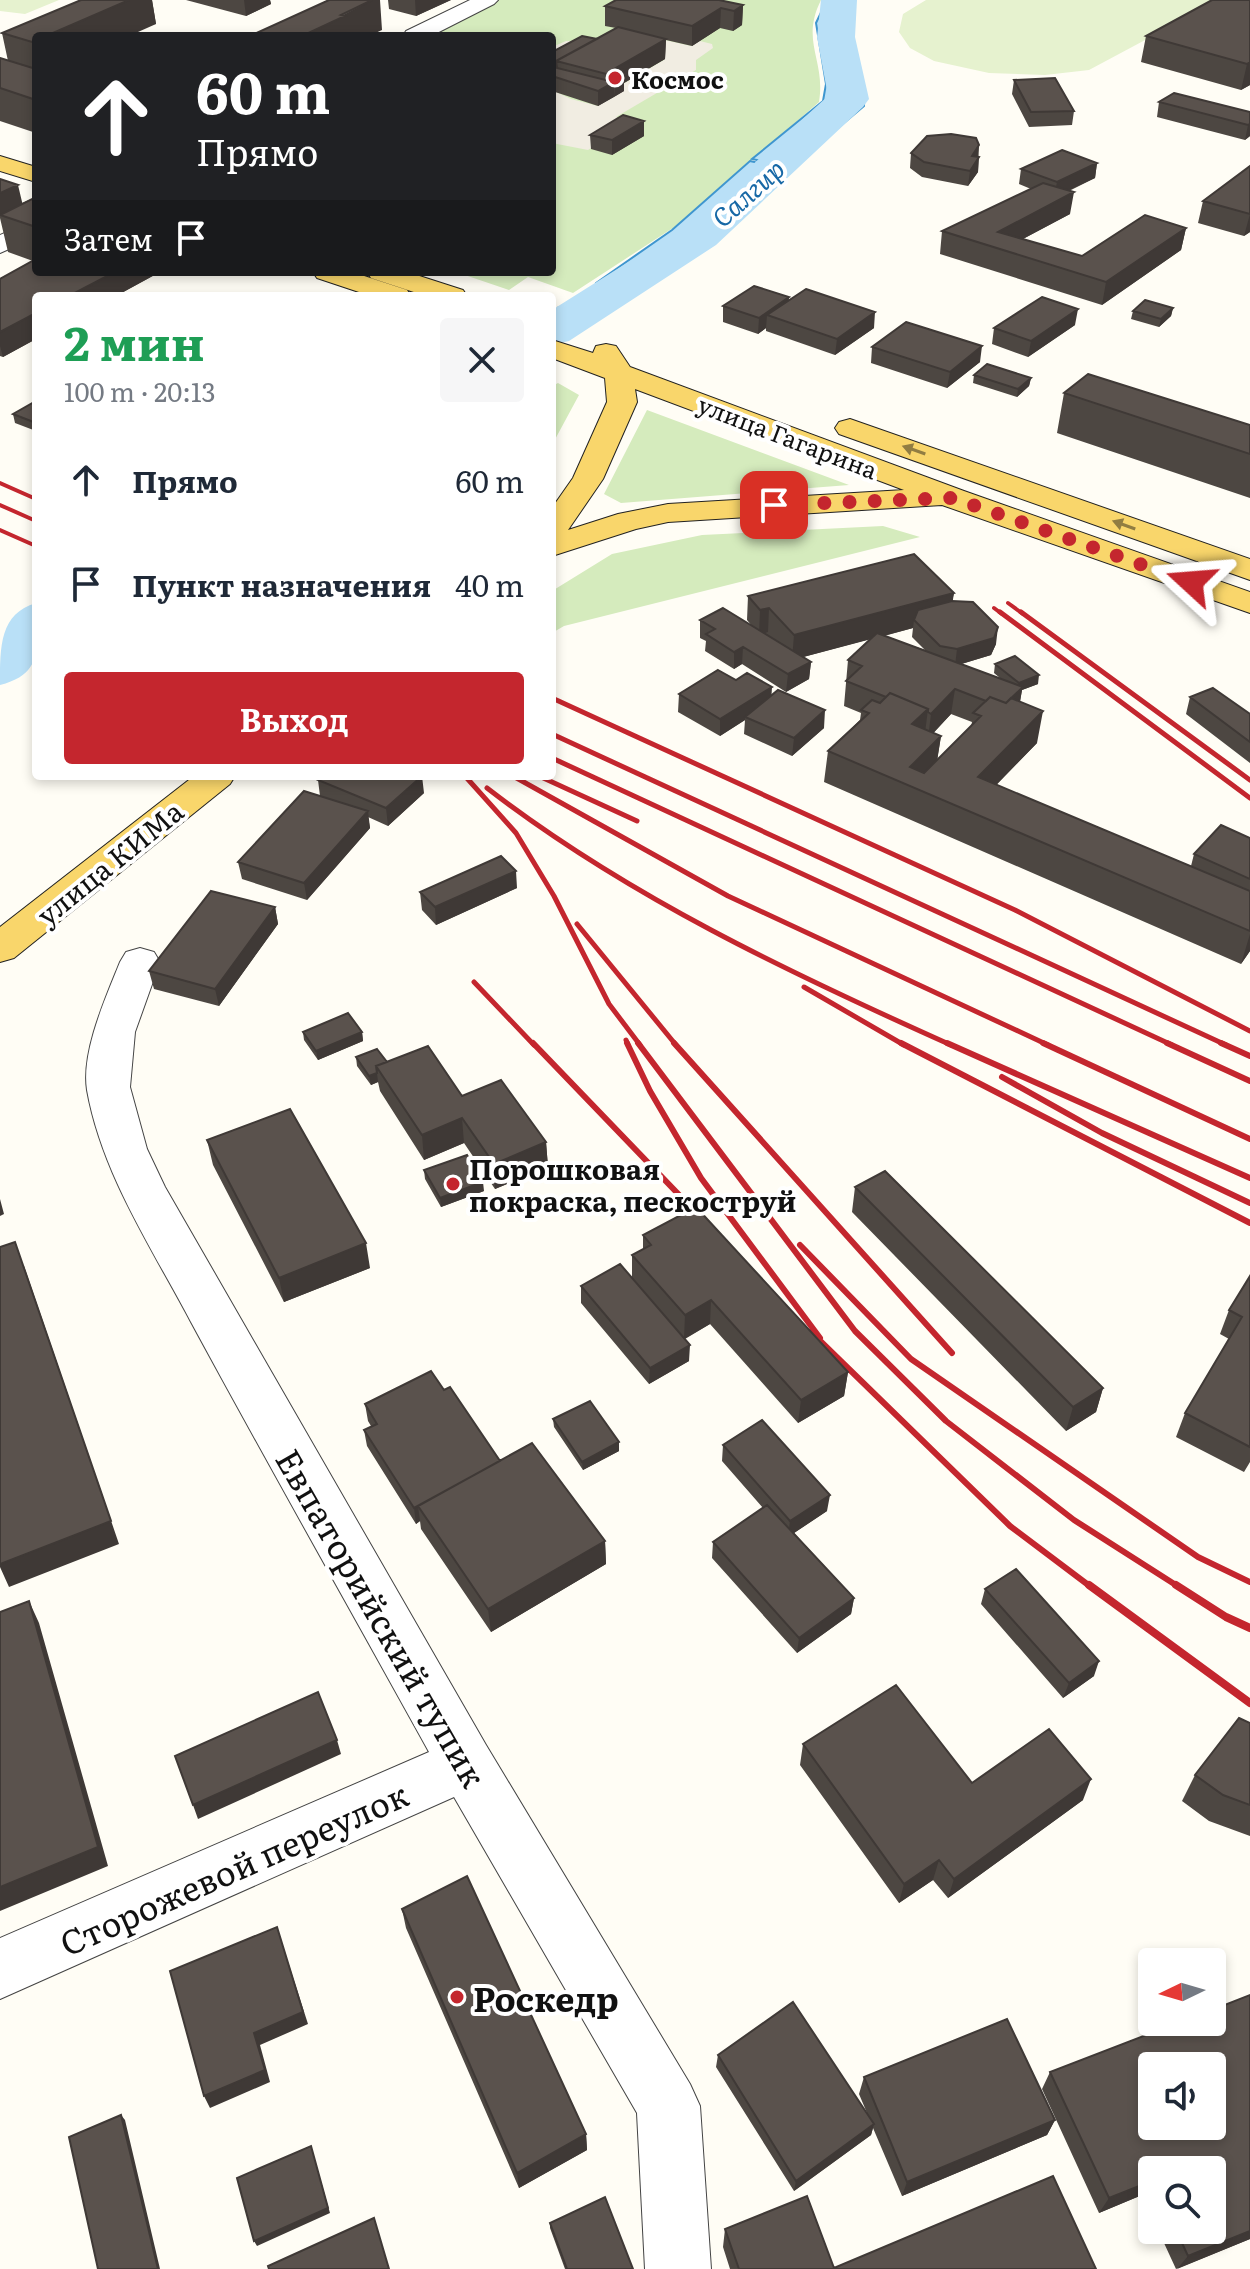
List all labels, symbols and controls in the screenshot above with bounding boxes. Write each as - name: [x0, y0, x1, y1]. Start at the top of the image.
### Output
- text: 60 m: [196, 48, 330, 131]
- place label: Космос: [631, 61, 724, 96]
- icon: ahead: [64, 64, 168, 168]
- marker: Космос: [606, 69, 624, 87]
- text: Прямо: [196, 124, 318, 177]
- water label: Салгир: [702, 149, 792, 235]
- text: Затем: [64, 216, 153, 260]
- icon: arrive: [169, 216, 213, 260]
- text: 2 мин: [64, 305, 205, 376]
- button: close: [440, 318, 524, 402]
- text: 100 m · 20:13: [64, 371, 216, 410]
- street label: улица Гагарина: [693, 386, 883, 486]
- one-way arrow: [901, 443, 925, 455]
- icon: ahead: [64, 458, 108, 502]
- text: Прямо: [132, 458, 238, 502]
- text: 60 m: [455, 458, 524, 502]
- pin: [740, 471, 808, 539]
- icon: arrive: [752, 483, 796, 527]
- one-way arrow: [1112, 518, 1136, 530]
- position arrow: [1149, 540, 1233, 624]
- icon: arrive: [64, 562, 108, 606]
- text: Пункт назначения: [132, 562, 431, 606]
- text: 40 m: [455, 562, 524, 606]
- button: Выход: [64, 672, 524, 764]
- street label: улица КИМа: [27, 790, 191, 934]
- place label: Порошковая покраска, пескоструй: [469, 1147, 797, 1221]
- marker: Порошковая покраска, пескоструй: [444, 1175, 462, 1193]
- street label: Евпаторийский тупик: [265, 1438, 501, 1796]
- street label: Сторожевой переулок: [51, 1768, 415, 1966]
- north arrow: [1138, 1948, 1226, 2036]
- map controls: [1138, 1948, 1226, 2244]
- place label: Роскедр: [473, 1972, 619, 2022]
- marker: Роскедр: [448, 1988, 466, 2006]
- button: sound: [1138, 2052, 1226, 2140]
- button: search: [1138, 2156, 1226, 2244]

